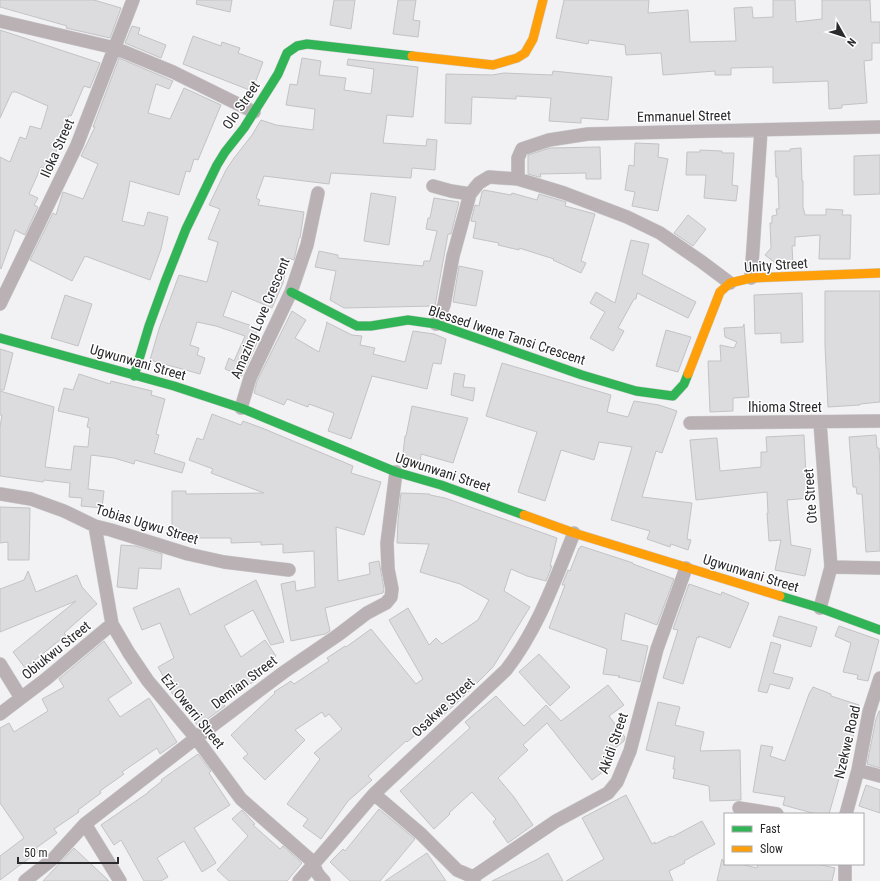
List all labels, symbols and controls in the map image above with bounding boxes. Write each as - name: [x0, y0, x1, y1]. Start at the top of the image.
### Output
- north arrow: [824, 16, 864, 56]
- text: N: [844, 35, 859, 49]
- street label: Olo Street: [219, 78, 263, 132]
- street label: Emmanuel Street: [637, 107, 731, 125]
- street label: Iloka Street: [37, 116, 77, 180]
- street label: Amazing Love Crescent: [227, 255, 293, 381]
- street label: Unity Street: [744, 255, 808, 275]
- street label: Blessed Iwene Tansi Crescent: [426, 302, 588, 368]
- street label: Ugwunwani Street: [88, 341, 188, 383]
- street label: Ihioma Street: [748, 399, 822, 415]
- street label: Ugwunwani Street: [393, 449, 493, 495]
- street label: Ote Street: [800, 468, 820, 524]
- street label: Tobias Ugwu Street: [94, 501, 200, 547]
- street label: Ugwunwani Street: [701, 551, 801, 595]
- street label: Obiukwu Street: [19, 618, 93, 682]
- street label: Demian Street: [208, 652, 280, 712]
- street label: Ezi Owerri Street: [158, 670, 228, 752]
- street label: Osakwe Street: [408, 674, 478, 740]
- street label: Nzekwe Road: [831, 704, 863, 780]
- street label: Akidi Street: [595, 710, 631, 776]
- legend: [724, 813, 864, 865]
- text: Fast: [760, 822, 781, 836]
- scale bar: [18, 839, 118, 865]
- text: Slow: [760, 842, 783, 856]
- text: 50 m: [24, 846, 48, 860]

